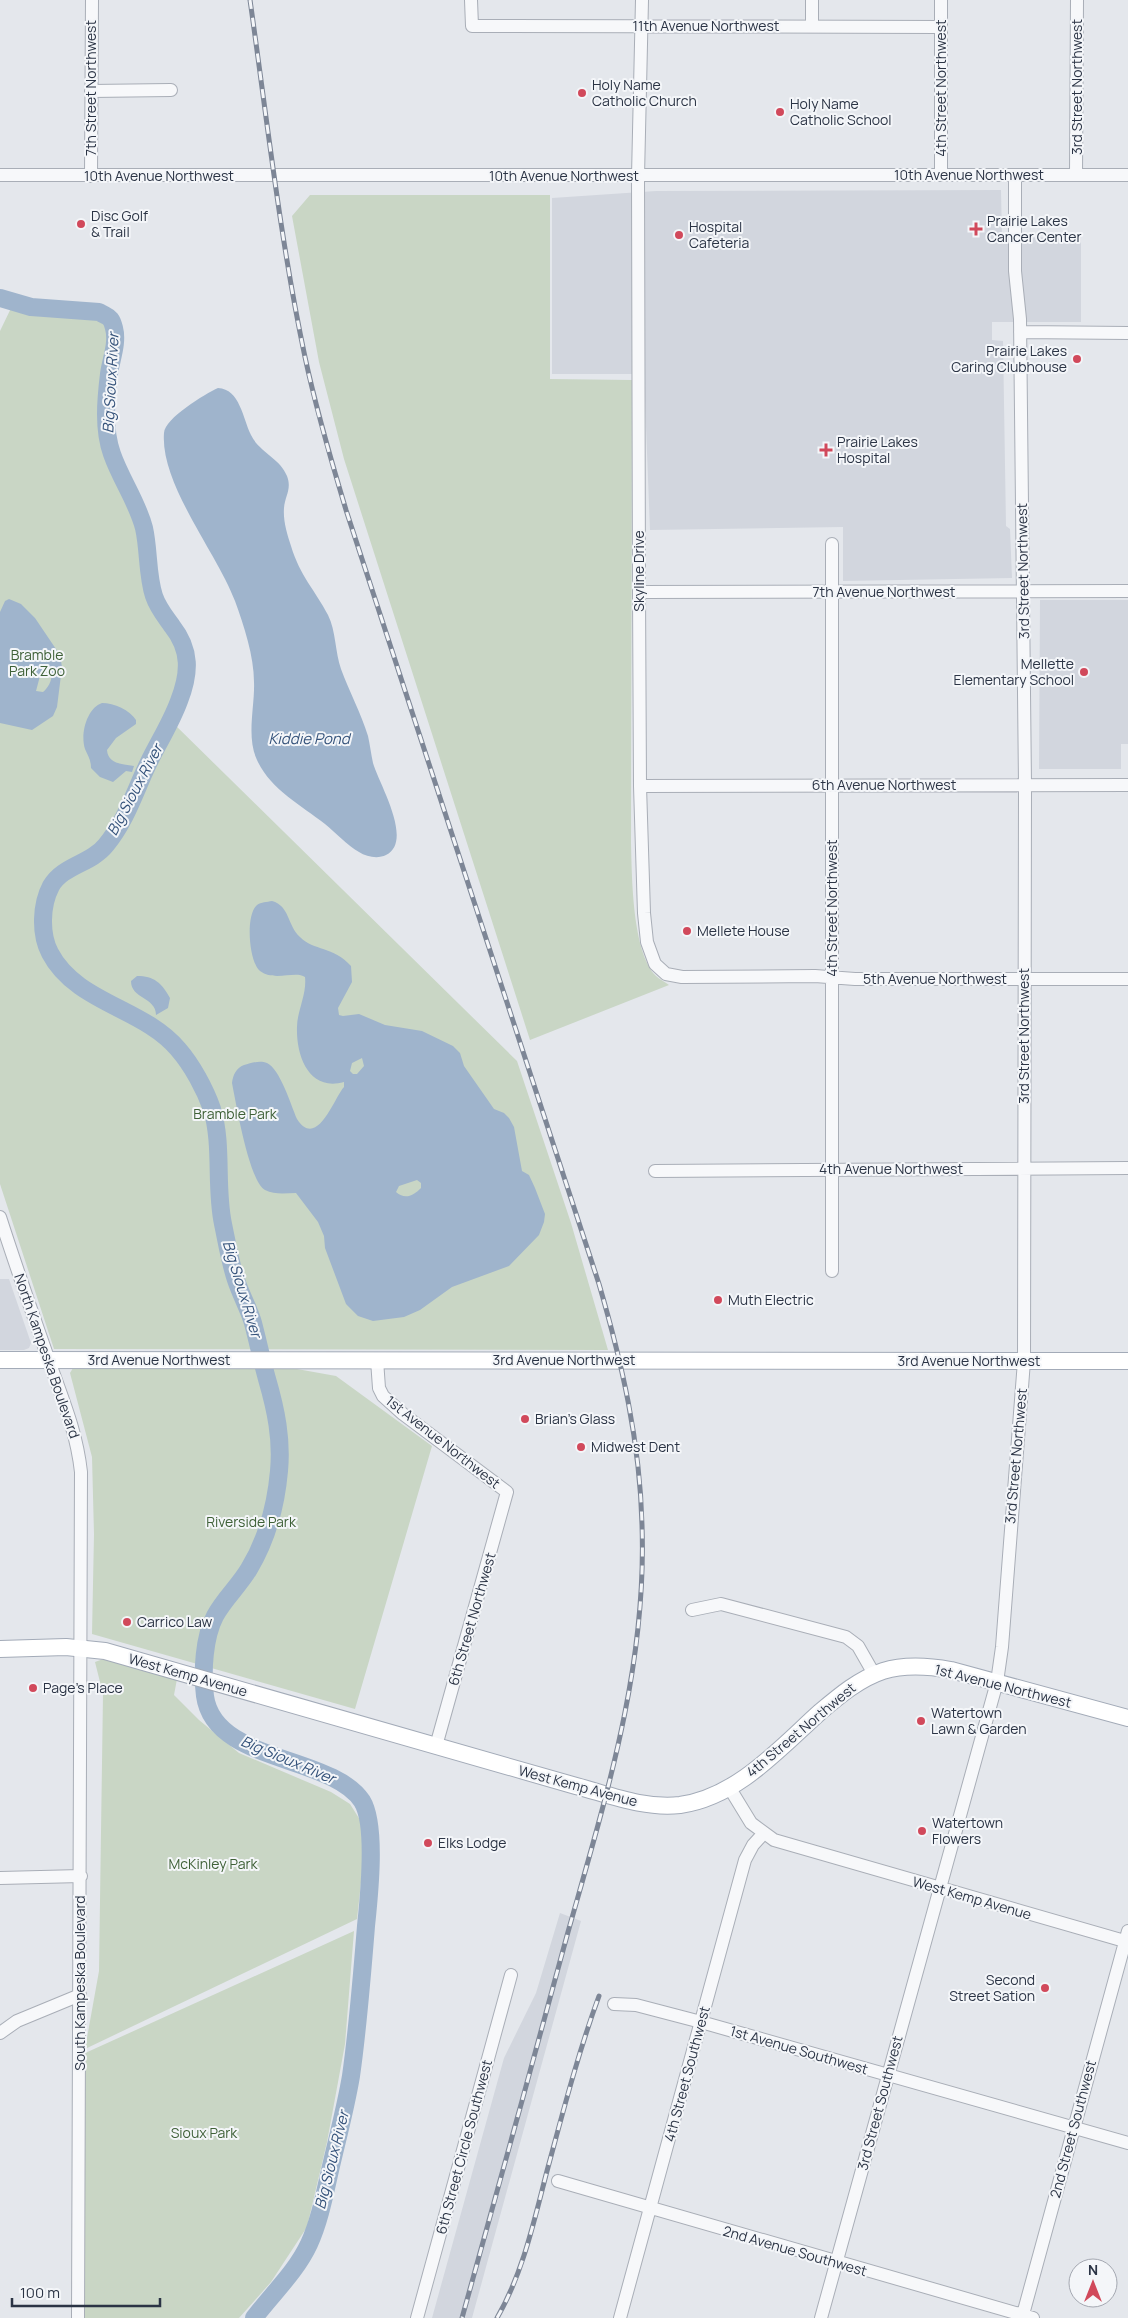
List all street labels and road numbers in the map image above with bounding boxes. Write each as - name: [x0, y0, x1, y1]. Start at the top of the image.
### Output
- street label: 11th Avenue Northwest: [633, 16, 780, 35]
- street label: 4th Street Northwest: [931, 19, 950, 157]
- street label: 3rd Street Northwest: [1067, 19, 1086, 155]
- street label: 7th Street Northwest: [81, 20, 100, 156]
- street label: 10th Avenue Northwest: [894, 165, 1044, 184]
- street label: 10th Avenue Northwest: [84, 166, 234, 185]
- street label: 10th Avenue Northwest: [489, 166, 639, 185]
- street label: 3rd Street Northwest: [1012, 502, 1033, 639]
- street label: Skyline Drive: [629, 530, 648, 612]
- street label: 7th Avenue Northwest: [813, 582, 956, 601]
- street label: 6th Avenue Northwest: [812, 775, 957, 794]
- street label: 4th Street Northwest: [822, 839, 841, 977]
- street label: 3rd Street Northwest: [1014, 968, 1033, 1104]
- street label: 5th Avenue Northwest: [863, 969, 1007, 988]
- street label: 4th Avenue Northwest: [819, 1159, 963, 1178]
- street label: North Kampeska Boulevard: [10, 1271, 85, 1441]
- street label: 3rd Avenue Northwest: [88, 1350, 231, 1369]
- street label: 3rd Avenue Northwest: [493, 1350, 636, 1369]
- street label: 3rd Avenue Northwest: [898, 1351, 1041, 1370]
- street label: 3rd Street Northwest: [1000, 1387, 1031, 1525]
- street label: 1st Avenue Northwest: [382, 1391, 505, 1493]
- street label: 6th Street Northwest: [443, 1550, 500, 1688]
- street label: West Kemp Avenue: [126, 1648, 250, 1701]
- street label: 1st Avenue Northwest: [933, 1659, 1074, 1712]
- street label: 4th Street Northwest: [742, 1678, 860, 1781]
- street label: West Kemp Avenue: [516, 1760, 640, 1811]
- street label: West Kemp Avenue: [910, 1871, 1034, 1924]
- street label: South Kampeska Boulevard: [70, 1895, 89, 2071]
- street label: 4th Street Southwest: [659, 2004, 714, 2144]
- street label: 1st Avenue Southwest: [728, 2021, 871, 2078]
- street label: 3rd Street Southwest: [852, 2033, 907, 2172]
- street label: 6th Street Circle Southwest: [431, 2057, 496, 2236]
- street label: 2nd Street Southwest: [1045, 2057, 1100, 2200]
- street label: 2nd Avenue Southwest: [721, 2221, 870, 2280]

